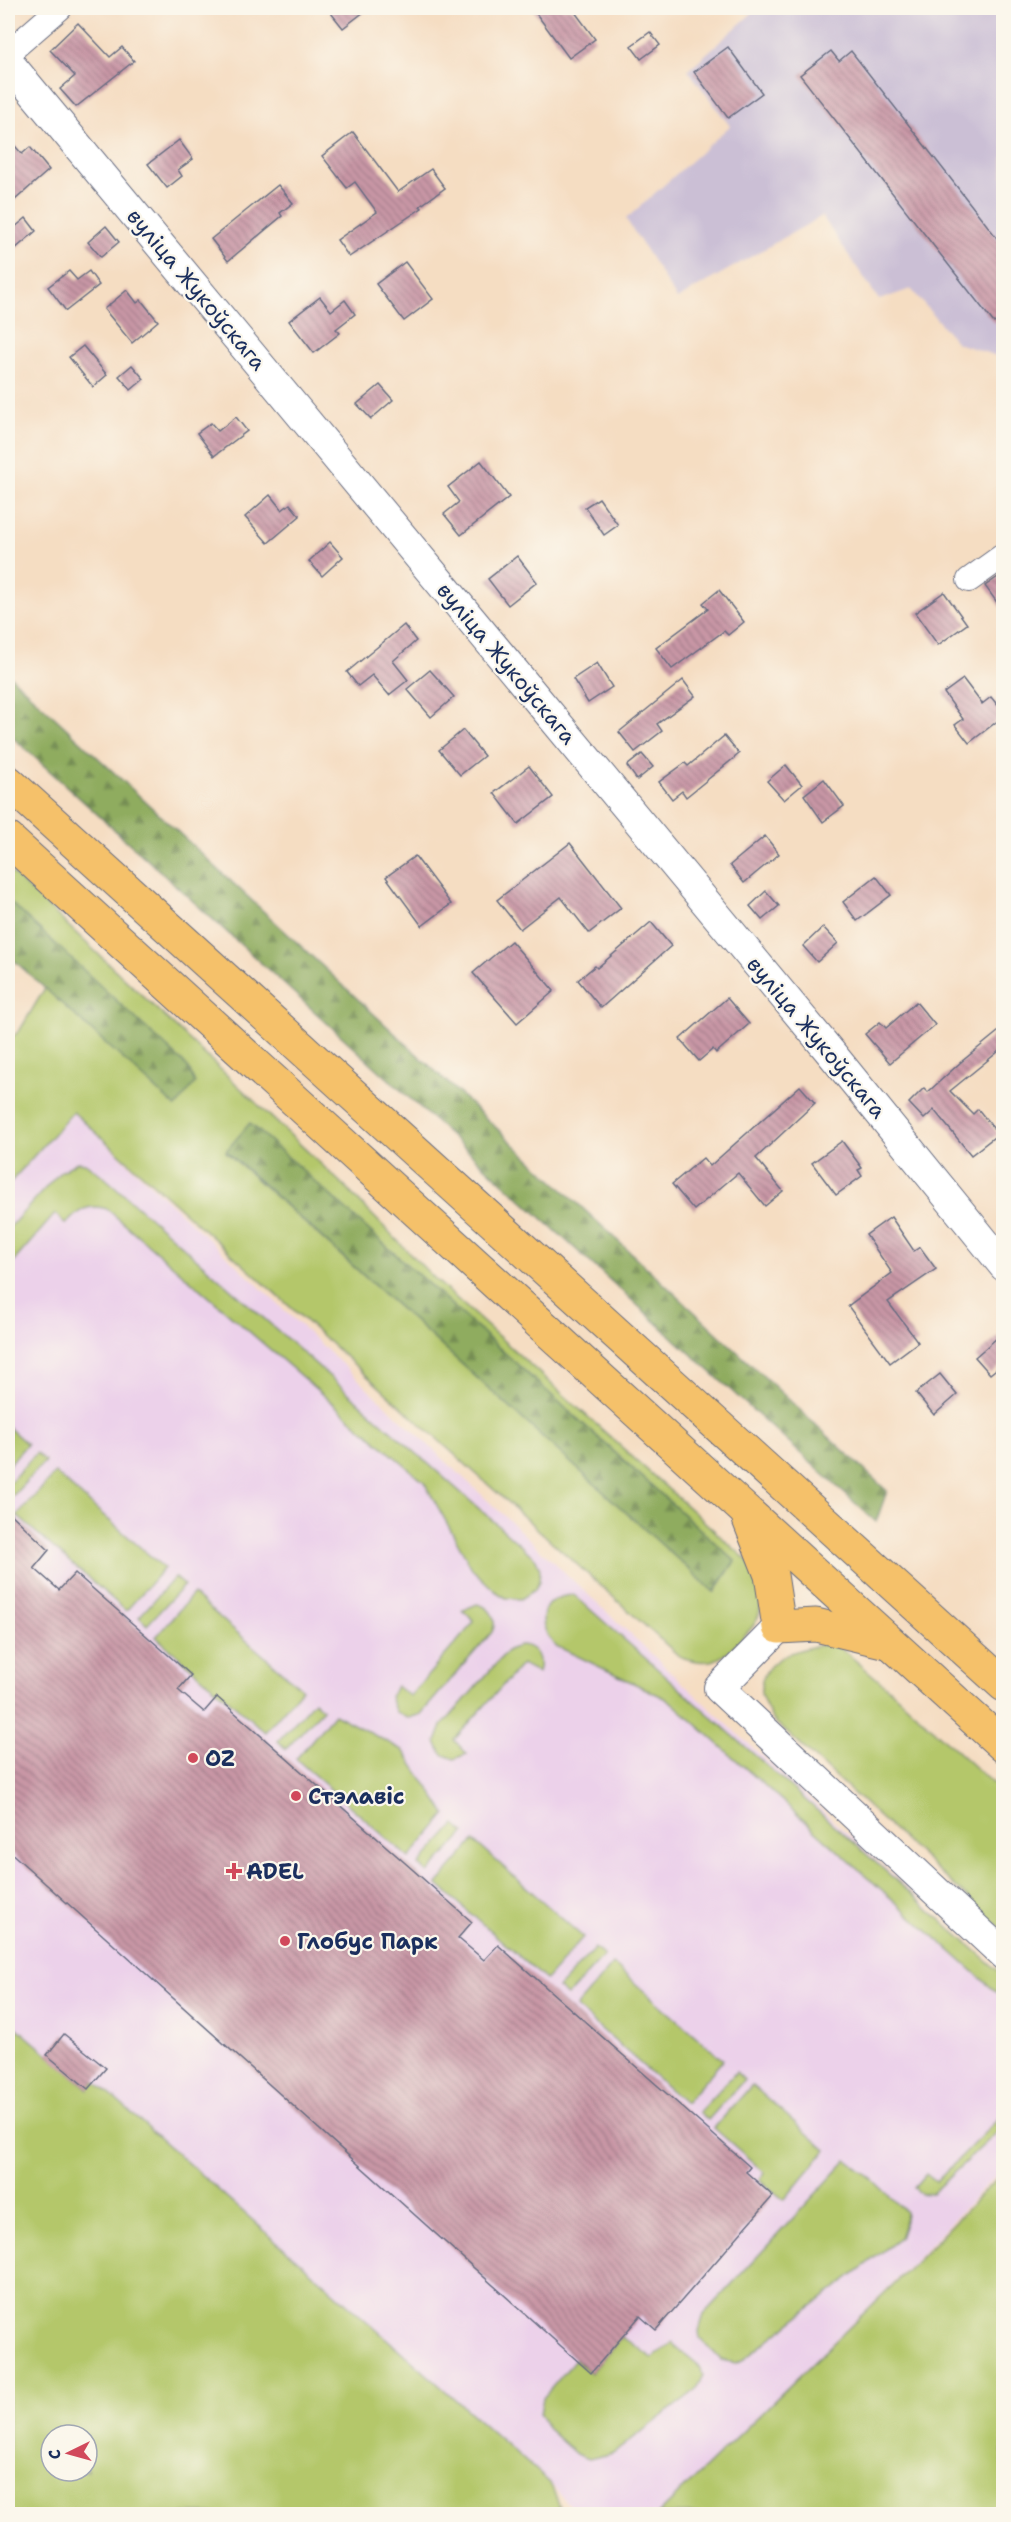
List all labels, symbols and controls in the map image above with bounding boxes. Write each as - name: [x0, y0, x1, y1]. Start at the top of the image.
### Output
- street label: вуліца Жукоўскага: [120, 202, 273, 377]
- street label: вуліца Жукоўскага: [430, 576, 583, 751]
- street label: вуліца Жукоўскага: [740, 950, 893, 1125]
- place label: OZ: [205, 1744, 235, 1773]
- marker: OZ: [186, 1751, 200, 1765]
- place label: Стэлавіс: [308, 1782, 405, 1811]
- marker: Стэлавіс: [289, 1789, 303, 1803]
- place label: ADEL: [246, 1857, 304, 1886]
- marker: ADEL: [227, 1864, 241, 1878]
- place label: Глобус Парк: [297, 1927, 438, 1956]
- marker: Глобус Парк: [278, 1934, 292, 1948]
- north arrow: [39, 2423, 99, 2483]
- text: С: [44, 2448, 65, 2460]

